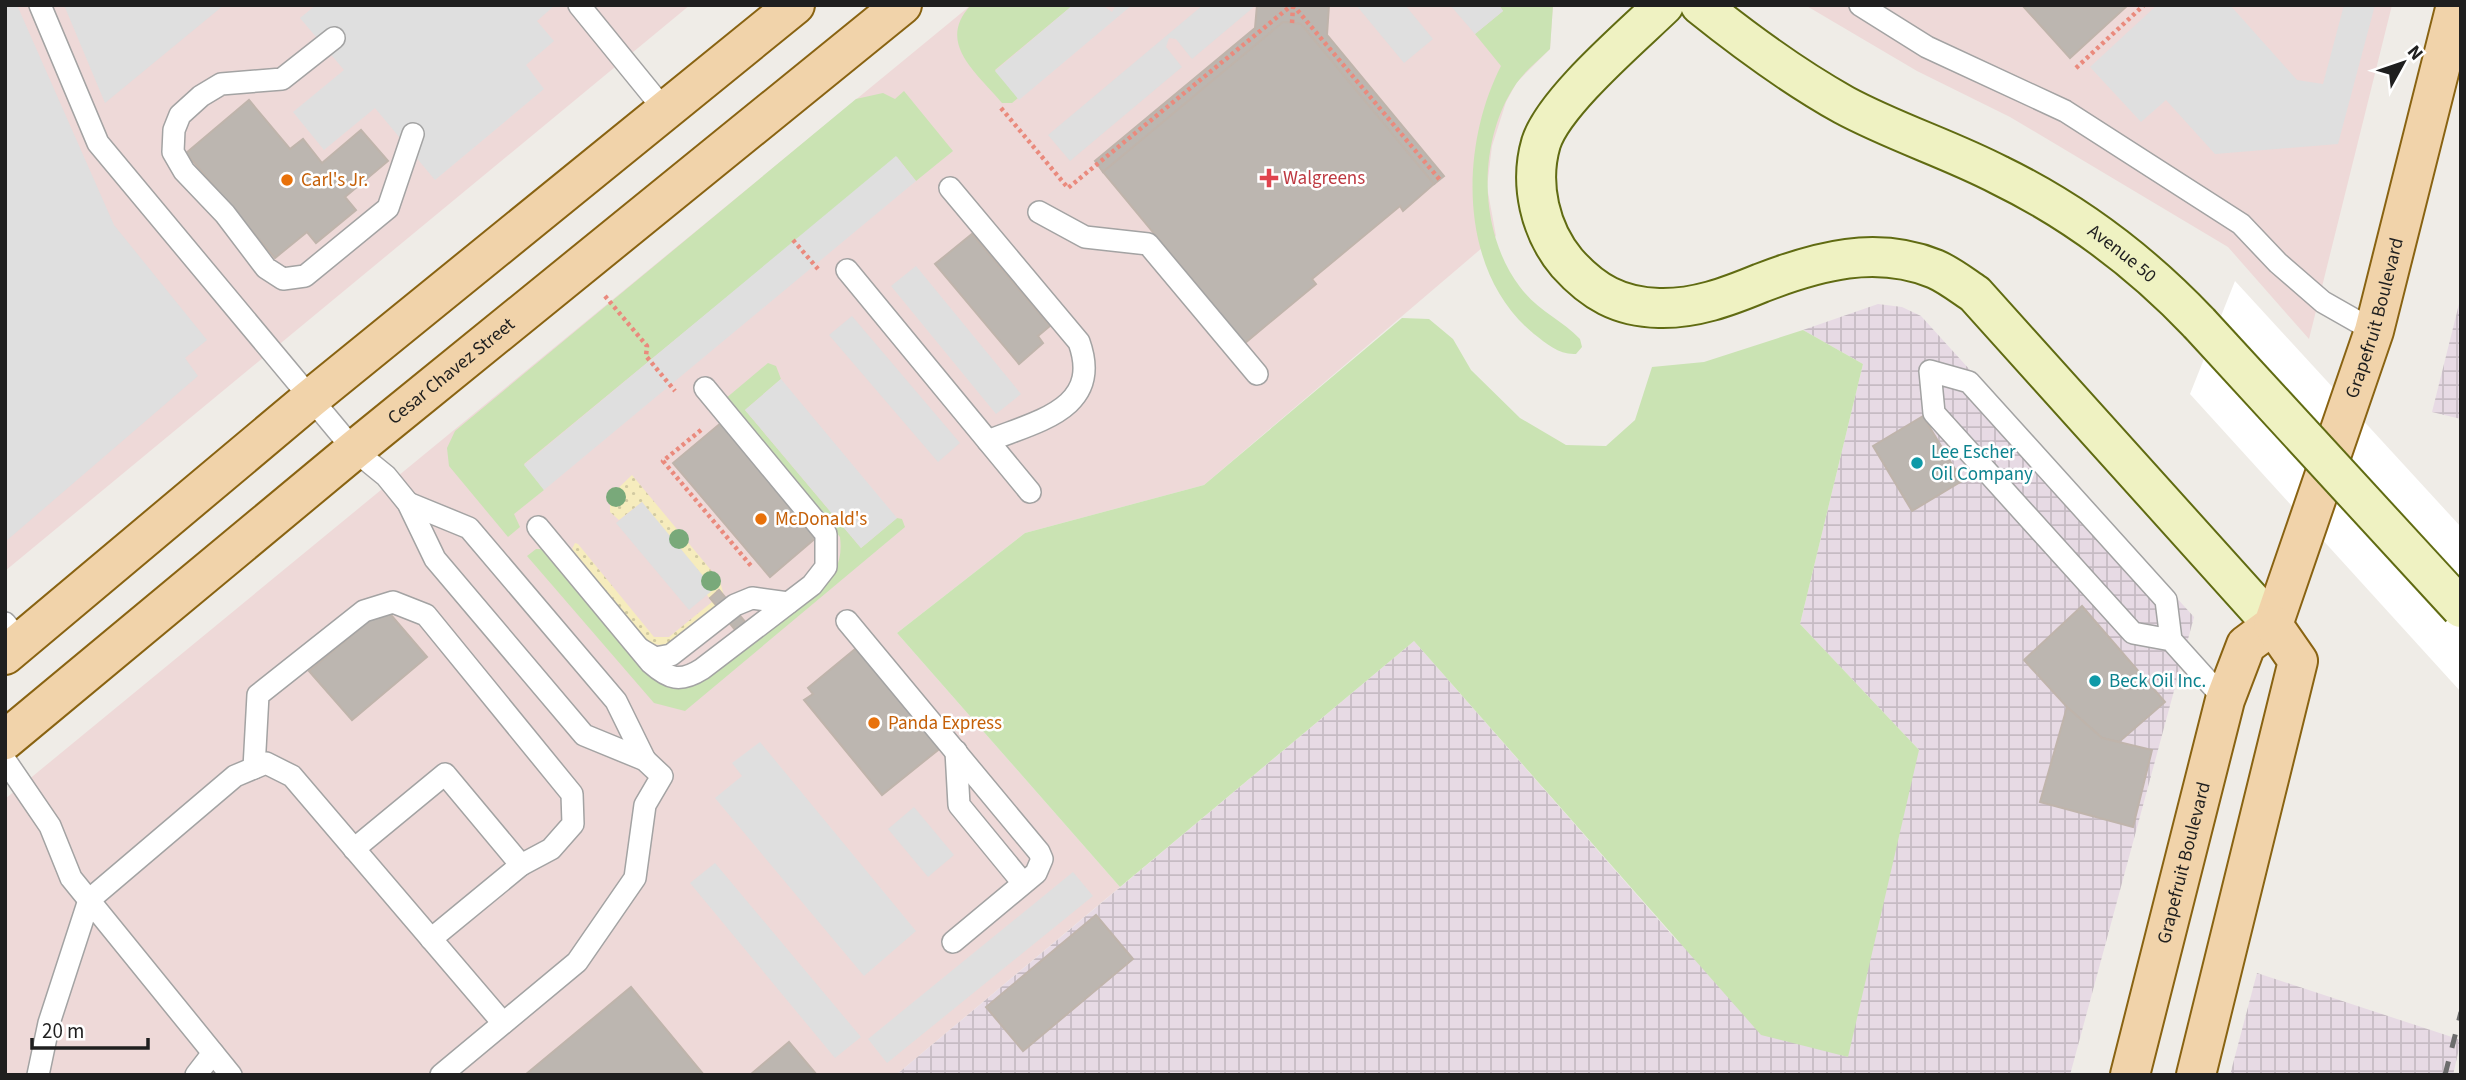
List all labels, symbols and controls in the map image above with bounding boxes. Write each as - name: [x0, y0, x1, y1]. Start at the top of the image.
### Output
- north arrow: [2368, 28, 2438, 98]
- text: N: [2400, 40, 2429, 67]
- place label: Walgreens: [1283, 165, 1365, 192]
- place label: Carl's Jr.: [301, 167, 368, 194]
- marker: Walgreens: [1261, 170, 1277, 186]
- marker: Carl's Jr.: [279, 172, 295, 188]
- street label: Avenue 50: [2082, 218, 2163, 289]
- street label: Grapefruit Boulevard: [2338, 235, 2410, 402]
- street label: Cesar Chavez Street: [382, 311, 521, 431]
- place label: Lee Escher Oil Company: [1931, 439, 2033, 488]
- marker: Lee Escher Oil Company: [1909, 455, 1925, 471]
- place label: McDonald's: [775, 506, 867, 533]
- marker: McDonald's: [753, 511, 769, 527]
- place label: Beck Oil Inc.: [2109, 668, 2206, 695]
- marker: Beck Oil Inc.: [2087, 673, 2103, 689]
- place label: Panda Express: [888, 710, 1002, 737]
- marker: Panda Express: [866, 715, 882, 731]
- street label: Grapefruit Boulevard: [2150, 779, 2217, 947]
- scale bar: [32, 1006, 147, 1050]
- text: 20 m: [42, 1016, 84, 1046]

